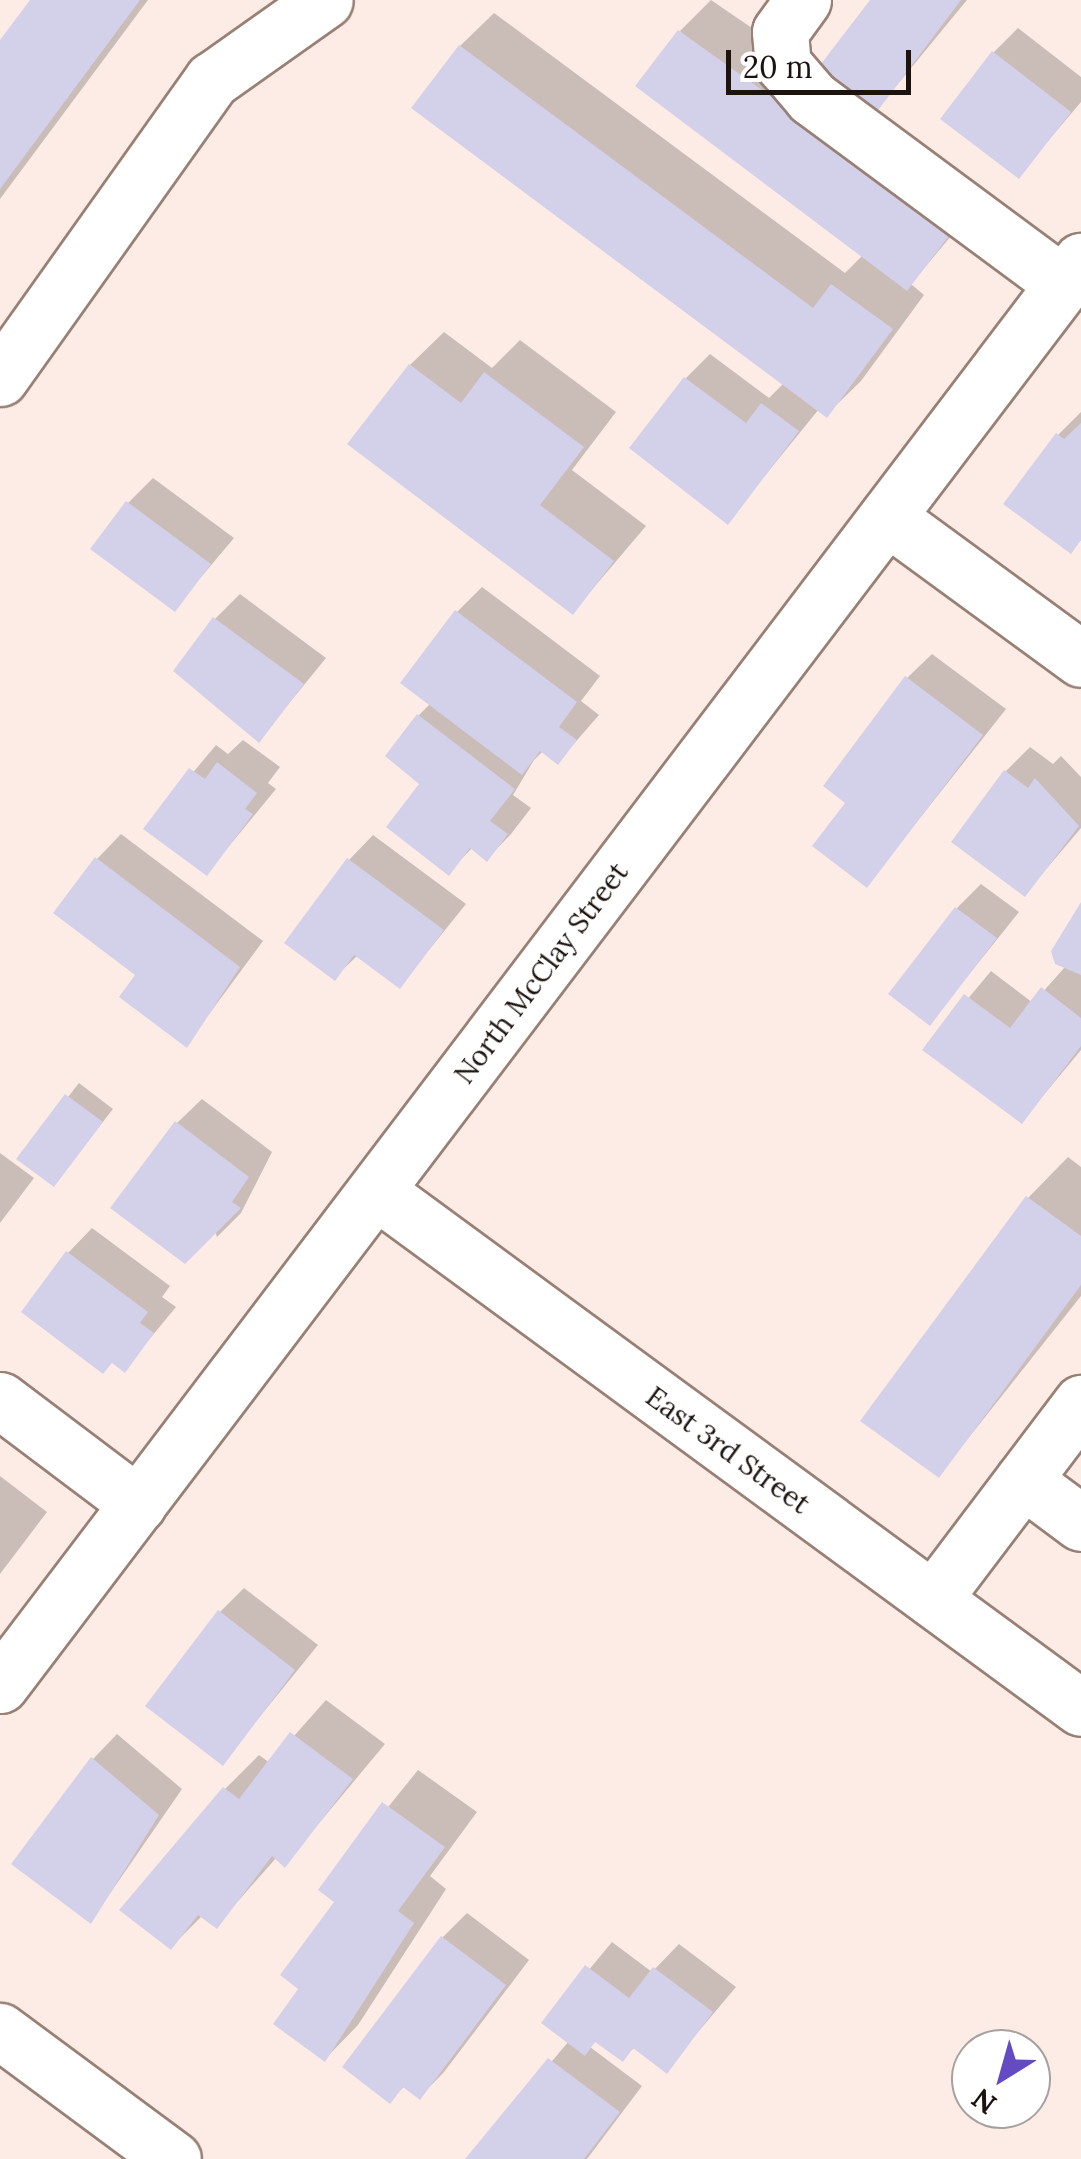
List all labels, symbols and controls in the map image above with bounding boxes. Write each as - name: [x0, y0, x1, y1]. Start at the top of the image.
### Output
- scale bar: [731, 30, 916, 92]
- text: 20 m: [743, 48, 812, 86]
- street label: North McClay Street: [447, 856, 635, 1090]
- street label: East 3rd Street: [640, 1379, 816, 1521]
- north arrow: [951, 2029, 1051, 2129]
- text: N: [965, 2080, 1004, 2122]

